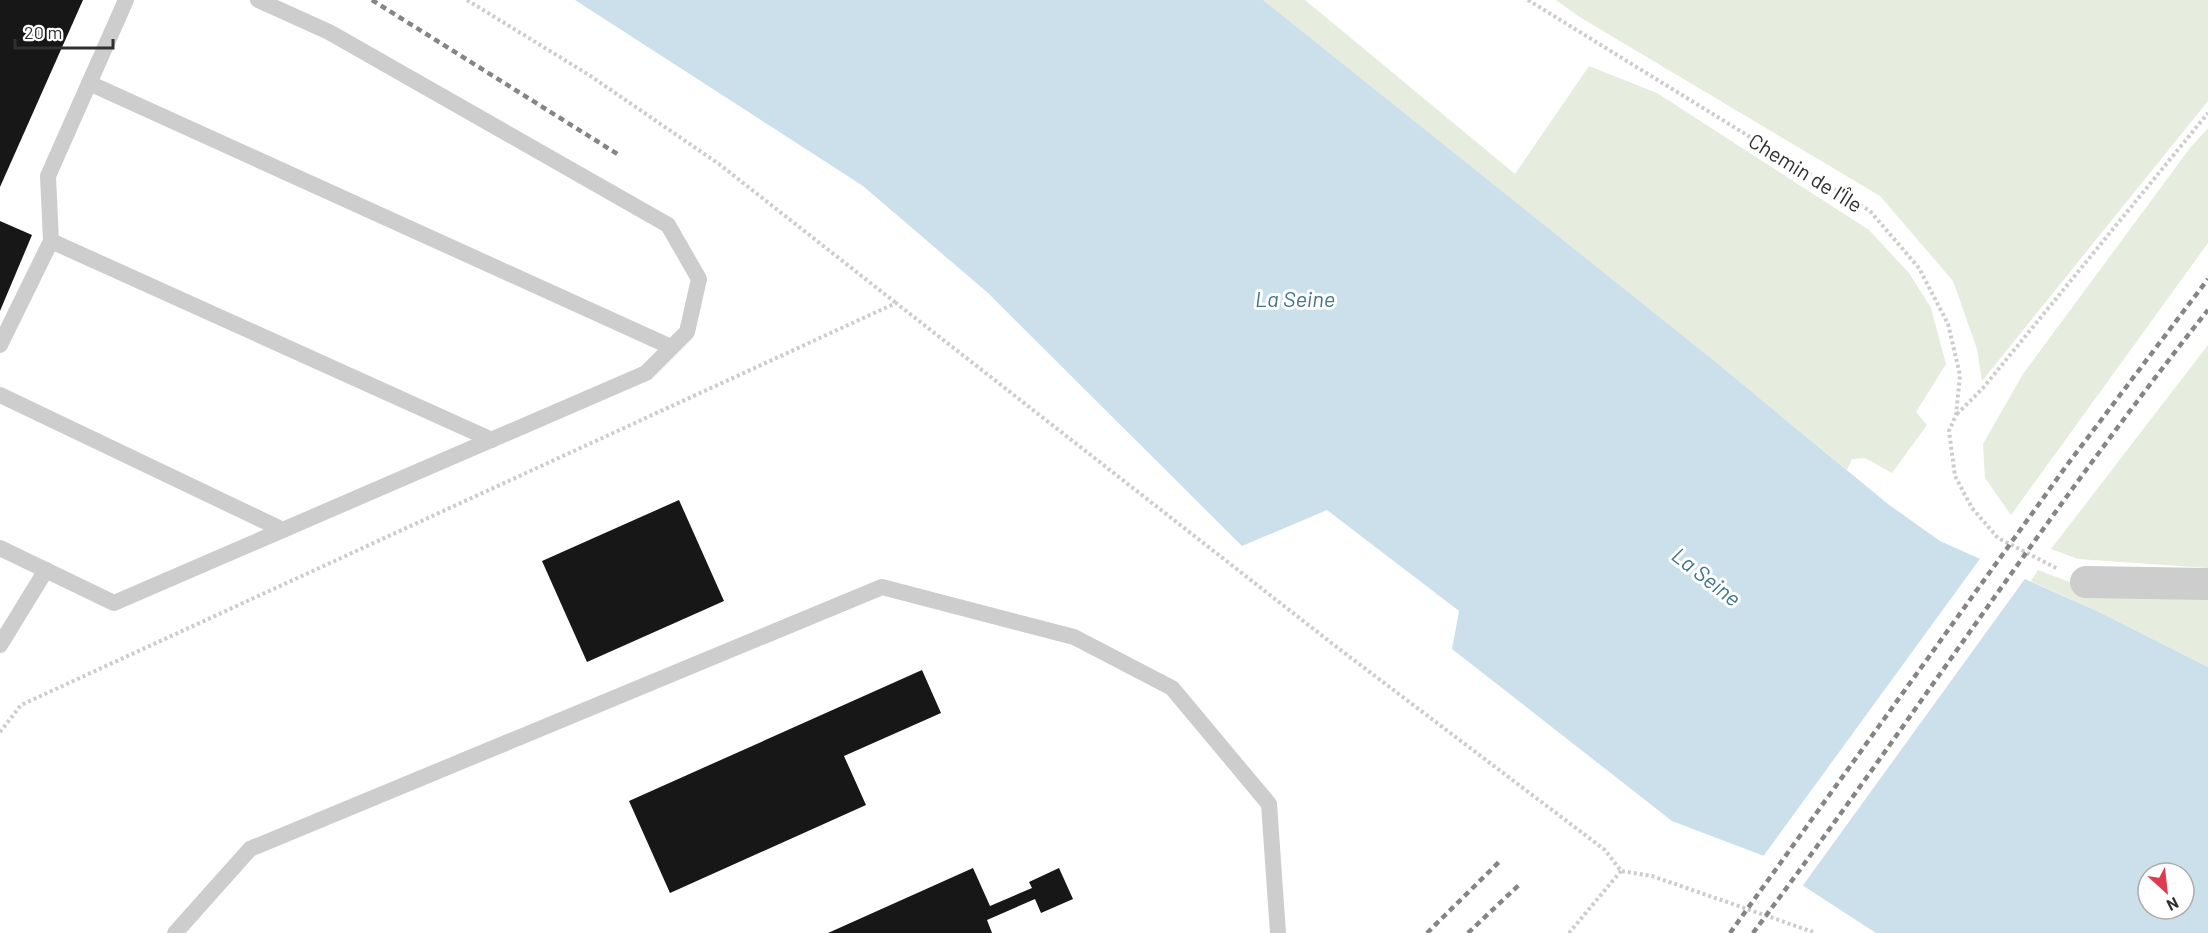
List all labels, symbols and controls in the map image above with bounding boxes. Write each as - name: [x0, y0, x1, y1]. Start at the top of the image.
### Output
- scale bar: [15, 12, 112, 50]
- text: 20 m: [24, 21, 62, 43]
- street label: Chemin de l'Île: [1745, 127, 1867, 217]
- water label: La Seine: [1255, 285, 1335, 311]
- water label: La Seine: [1667, 541, 1747, 611]
- north arrow: [2136, 861, 2196, 921]
- text: N: [2164, 894, 2182, 916]

